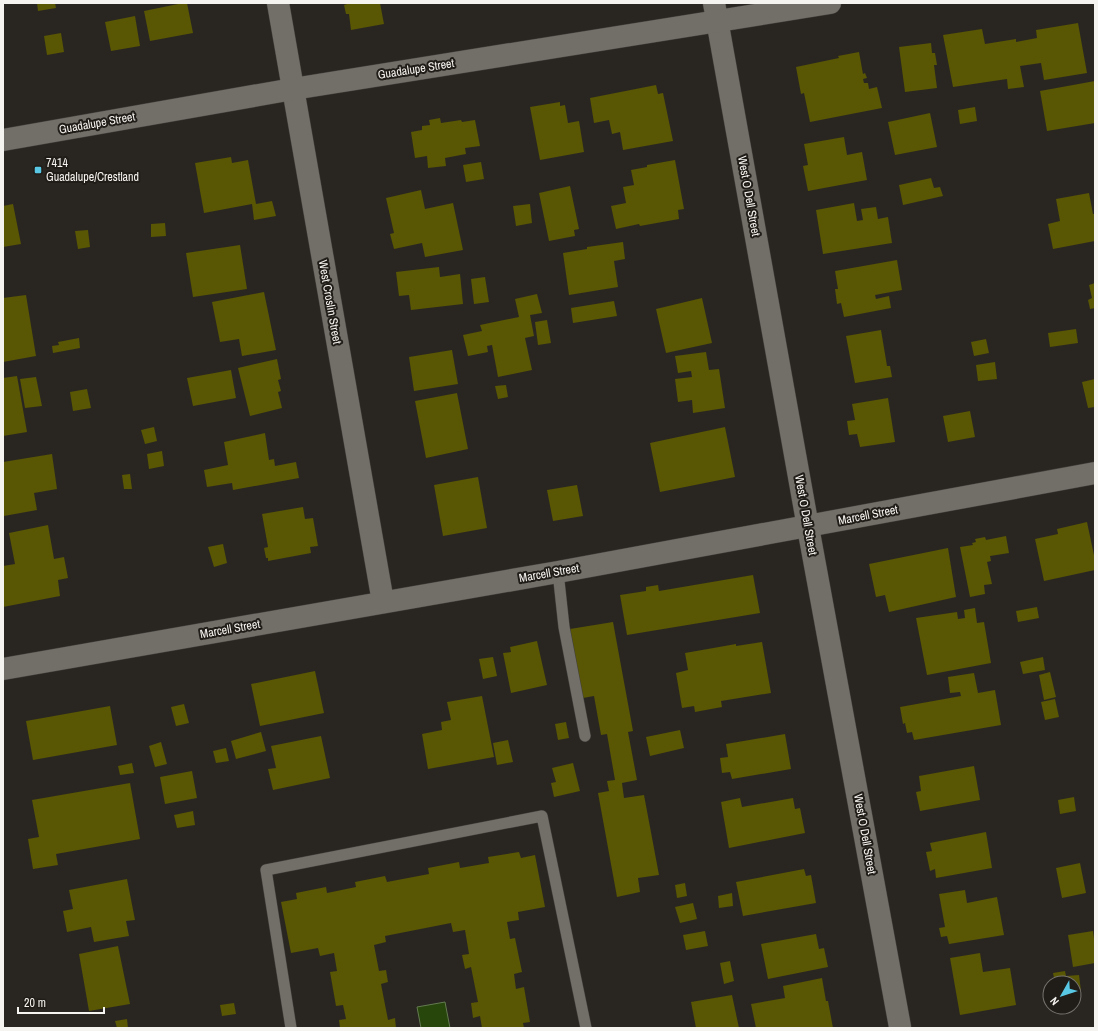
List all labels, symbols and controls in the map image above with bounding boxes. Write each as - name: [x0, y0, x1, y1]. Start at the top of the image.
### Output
- street label: Guadalupe Street: [377, 55, 456, 83]
- street label: Guadalupe Street: [58, 108, 137, 138]
- place label: 7414 Guadalupe/Crestland: [46, 155, 139, 185]
- street label: West O Dell Street: [734, 155, 764, 238]
- marker: 7414 Guadalupe/Crestland: [33, 165, 43, 175]
- street label: West Croslin Street: [315, 259, 345, 346]
- street label: West O Dell Street: [791, 474, 821, 557]
- street label: Marcell Street: [837, 501, 900, 529]
- street label: Marcell Street: [518, 560, 581, 586]
- street label: Marcell Street: [199, 616, 262, 642]
- street label: West O Dell Street: [850, 793, 880, 876]
- north arrow: [1042, 975, 1082, 1015]
- scale bar: [18, 989, 104, 1015]
- text: N: [1047, 994, 1062, 1008]
- text: 20 m: [24, 995, 46, 1011]

